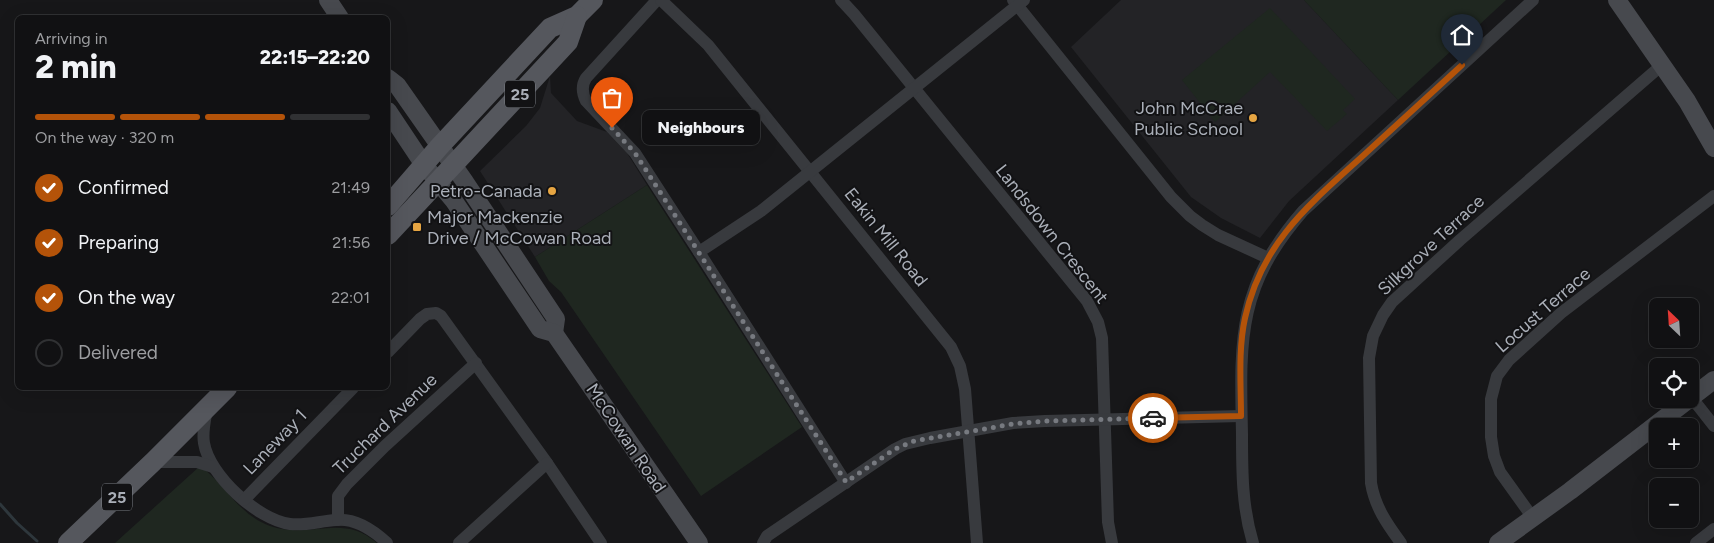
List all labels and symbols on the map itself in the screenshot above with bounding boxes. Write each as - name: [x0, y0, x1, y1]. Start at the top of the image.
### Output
- pin: [1441, 14, 1483, 65]
- pin: [591, 77, 633, 128]
- road number: 25: [505, 80, 535, 108]
- place label: John McCrae Public School: [1134, 97, 1243, 140]
- callout: Neighbours: [642, 110, 760, 146]
- marker: John McCrae Public School: [1247, 112, 1259, 124]
- street label: Landsdown Crescent: [991, 160, 1113, 308]
- place label: Petro-Canada: [430, 180, 542, 202]
- street label: Eakin Mill Road: [840, 183, 932, 291]
- marker: Petro-Canada: [546, 185, 558, 197]
- street label: Silkgrove Terrace: [1373, 190, 1489, 300]
- place label: Major Mackenzie Drive / McCowan Road: [427, 206, 612, 249]
- marker: Major Mackenzie Drive / McCowan Road: [411, 221, 423, 233]
- street label: Locust Terrace: [1491, 263, 1595, 357]
- north arrow: [1649, 298, 1699, 348]
- street label: Truchard Avenue: [328, 369, 442, 479]
- street label: McCowan Road: [581, 379, 671, 497]
- courier: [1128, 393, 1178, 443]
- street label: Laneway 1: [238, 405, 312, 479]
- road number: 25: [102, 484, 132, 511]

